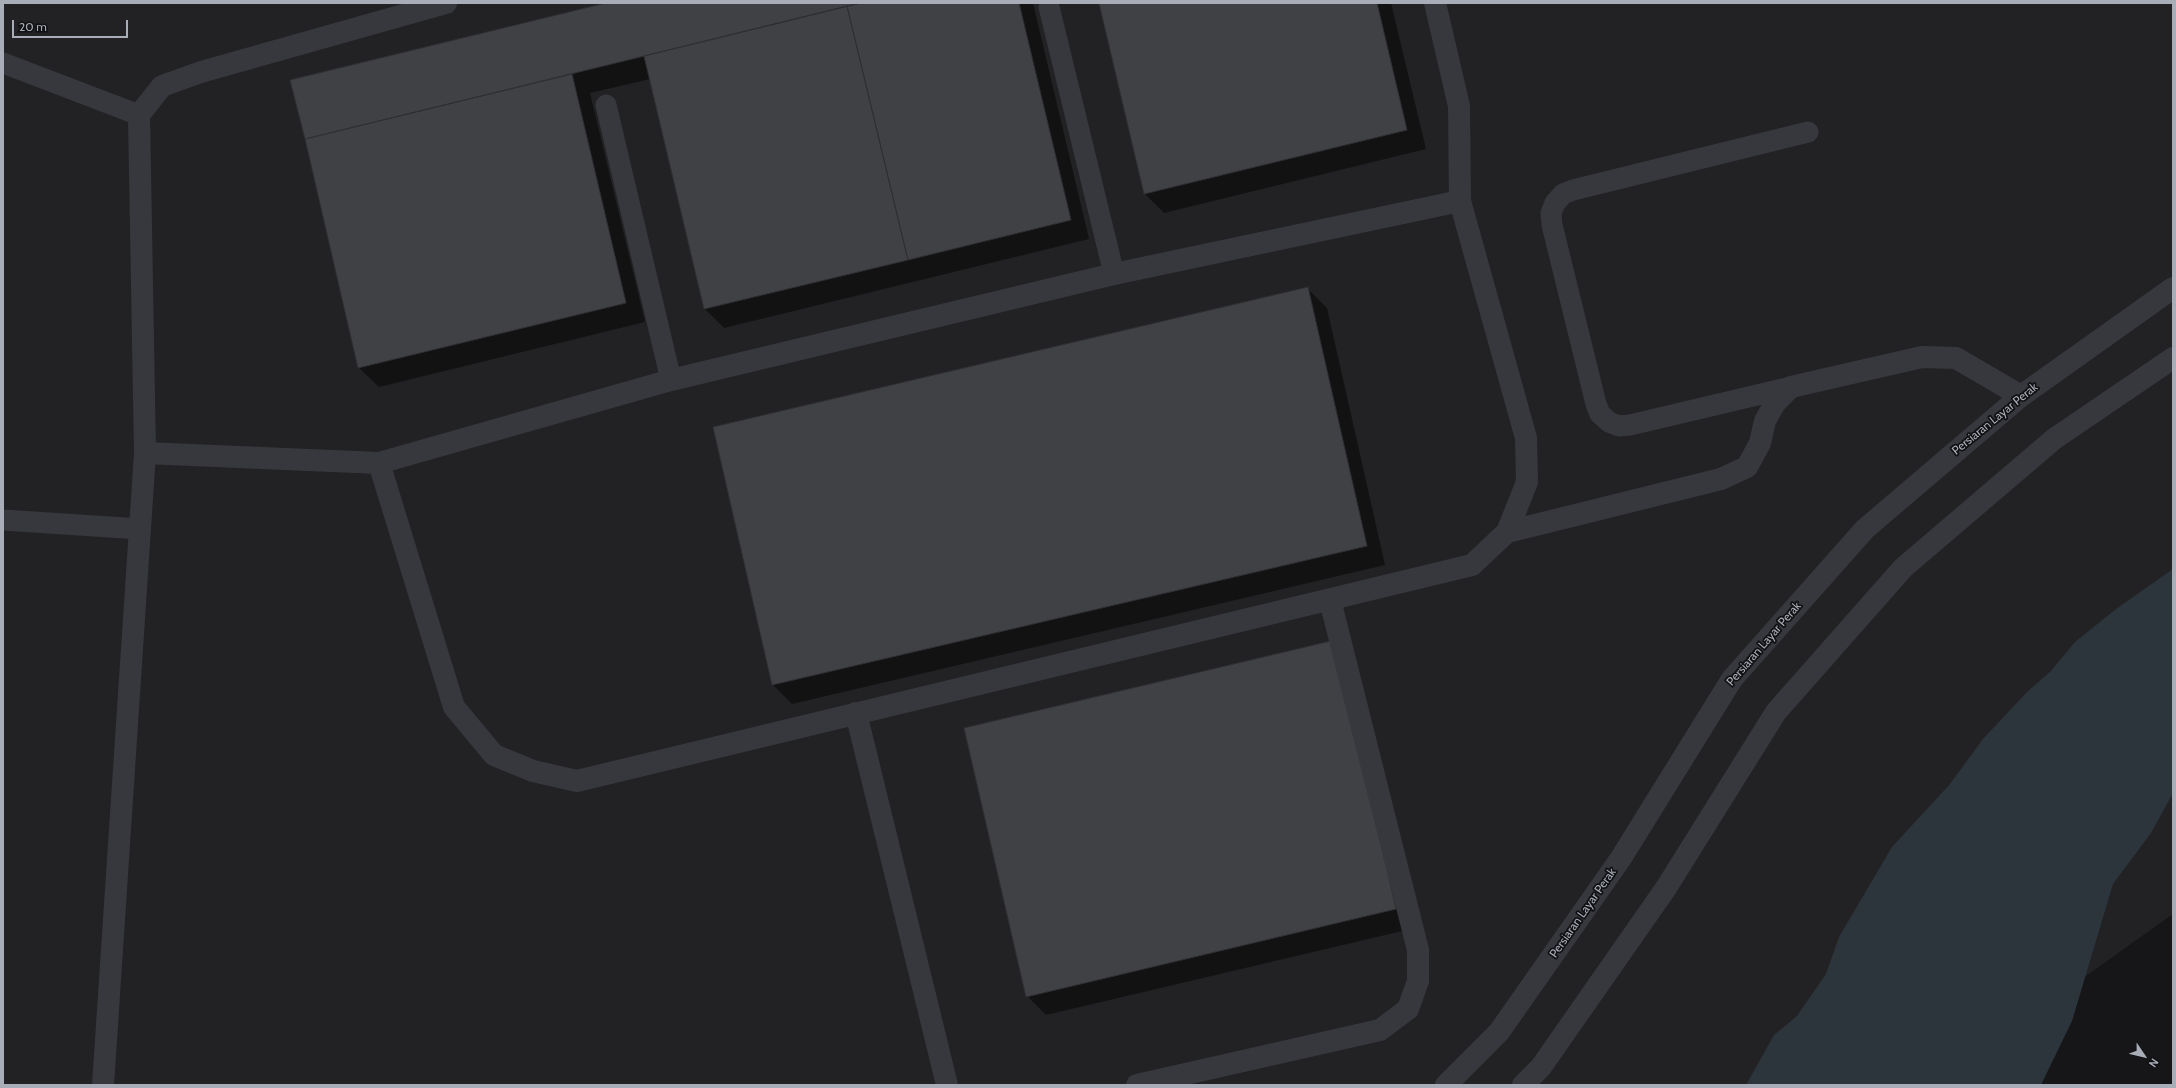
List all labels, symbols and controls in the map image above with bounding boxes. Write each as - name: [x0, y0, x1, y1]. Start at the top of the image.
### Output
- scale bar: [14, 12, 130, 38]
- text: 20 m: [19, 19, 47, 34]
- street label: Persiaran Layar Perak: [1949, 380, 2041, 458]
- street label: Persiaran Layar Perak: [1724, 599, 1804, 689]
- street label: Persiaran Layar Perak: [1547, 865, 1619, 961]
- north arrow: [2124, 1036, 2164, 1076]
- text: N: [2146, 1056, 2162, 1070]

